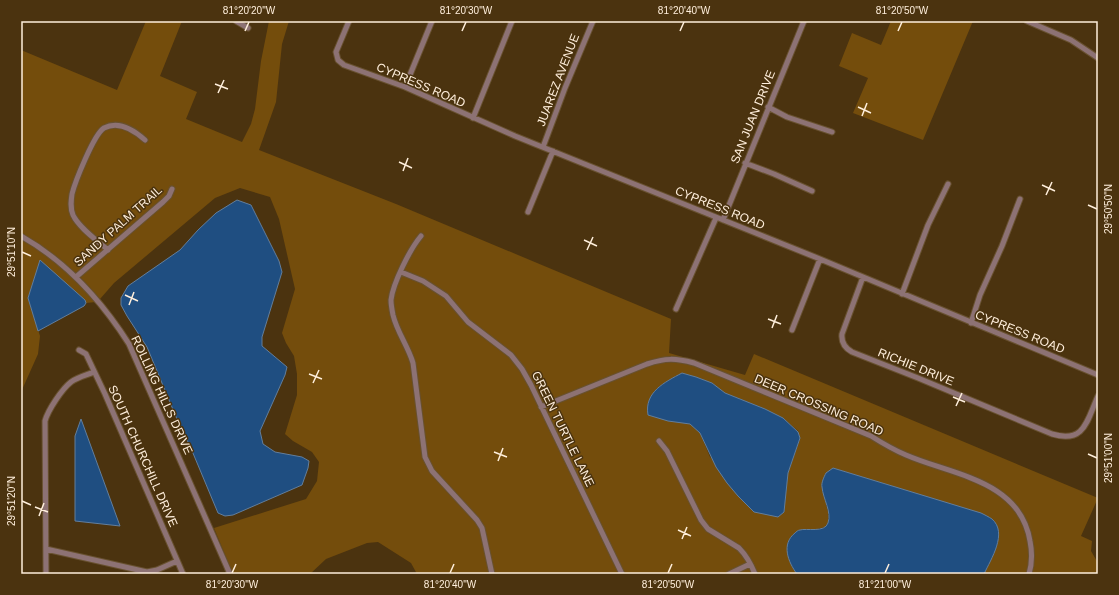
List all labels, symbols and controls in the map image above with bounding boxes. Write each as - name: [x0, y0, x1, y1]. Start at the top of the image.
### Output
- text: 81°20'20"W: [223, 5, 276, 16]
- text: 81°20'30"W: [440, 5, 493, 16]
- text: 81°20'40"W: [658, 5, 711, 16]
- text: 81°20'50"W: [876, 5, 929, 16]
- street label: JUAREZ AVENUE: [534, 32, 582, 128]
- street label: CYPRESS ROAD: [374, 60, 468, 110]
- street label: SAN JUAN DRIVE: [728, 68, 778, 166]
- street label: SANDY PALM TRAIL: [71, 183, 165, 269]
- street label: CYPRESS ROAD: [673, 184, 767, 232]
- text: 29°50'50"N: [1103, 184, 1114, 234]
- text: 29°51'10"N: [6, 227, 17, 277]
- street label: CYPRESS ROAD: [973, 308, 1067, 356]
- street label: ROLLING HILLS DRIVE: [128, 333, 196, 457]
- street label: RICHIE DRIVE: [876, 345, 956, 389]
- street label: GREEN TURTLE LANE: [529, 369, 597, 489]
- street label: DEER CROSSING ROAD: [752, 371, 886, 439]
- street label: SOUTH CHURCHILL DRIVE: [105, 383, 181, 529]
- text: 29°51'00"N: [1103, 433, 1114, 483]
- text: 29°51'20"N: [6, 476, 17, 526]
- text: 81°20'30"W: [206, 579, 259, 590]
- text: 81°20'40"W: [424, 579, 477, 590]
- text: 81°20'50"W: [642, 579, 695, 590]
- text: 81°21'00"W: [859, 579, 912, 590]

